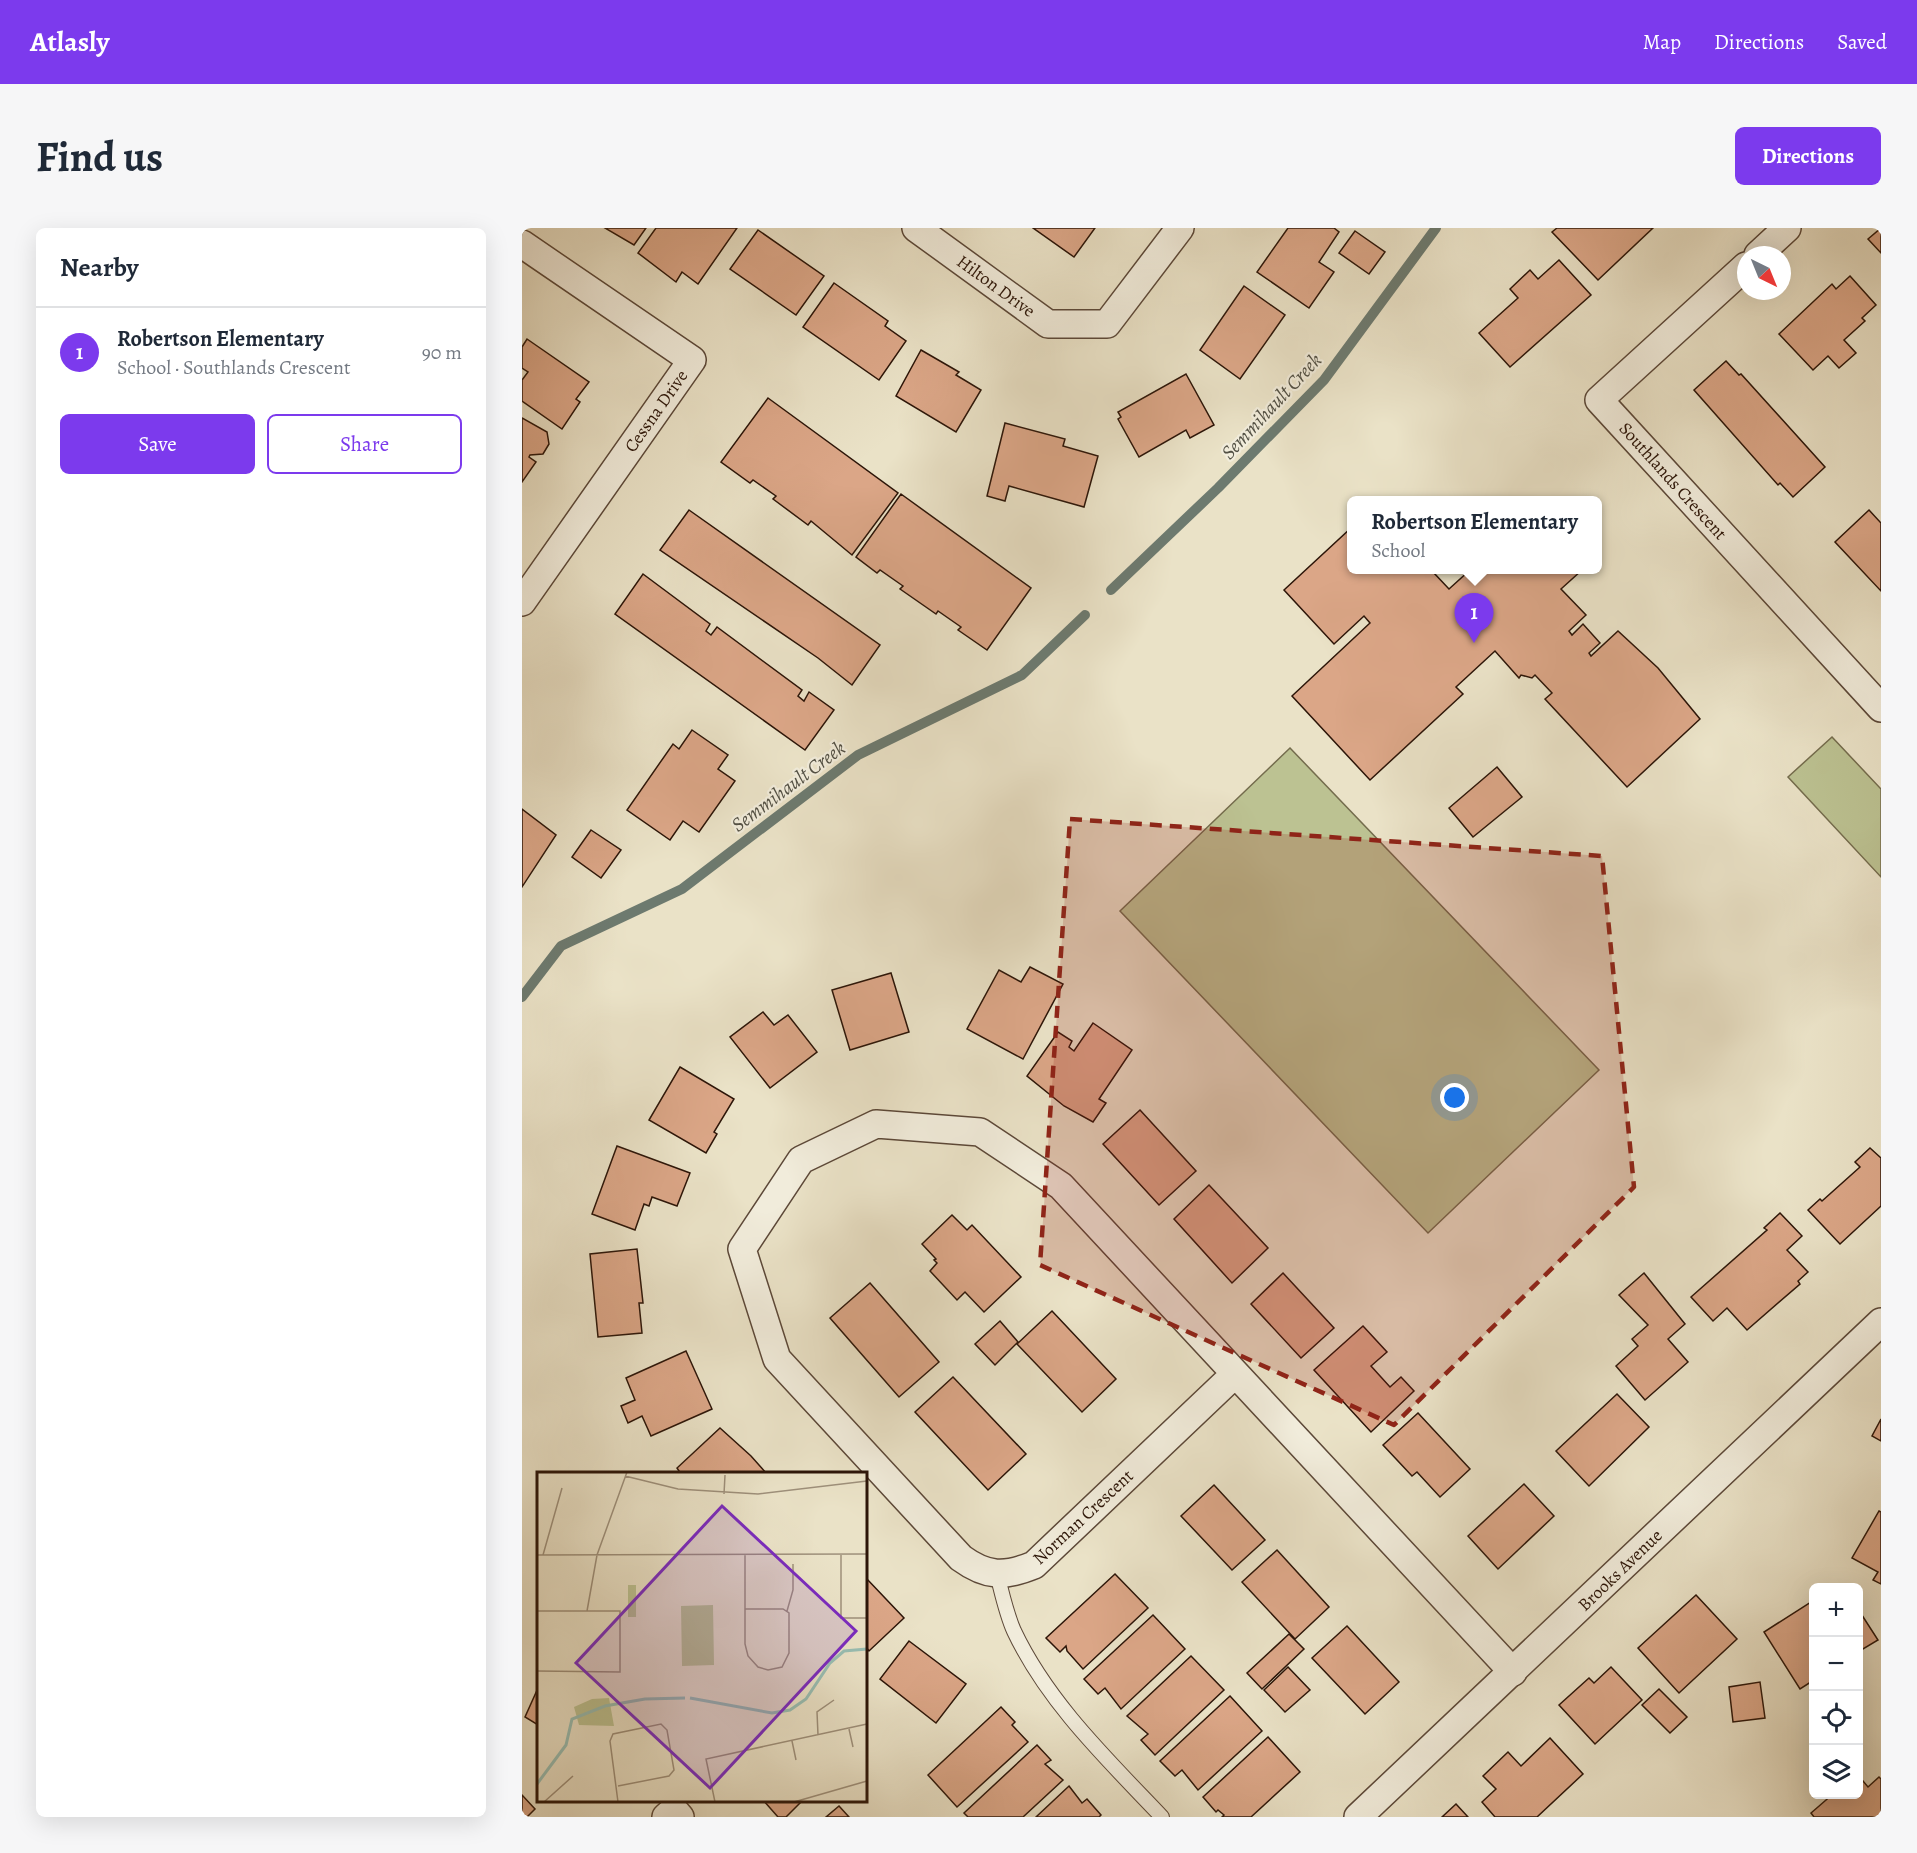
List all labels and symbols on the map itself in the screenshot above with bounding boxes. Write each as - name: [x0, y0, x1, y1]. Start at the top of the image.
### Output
- north arrow: [1737, 246, 1791, 300]
- street label: Hilton Drive: [952, 249, 1040, 323]
- water label: Semmihault Creek: [1215, 347, 1328, 465]
- street label: Cessna Drive: [619, 365, 693, 457]
- street label: Southlands Crescent: [1614, 417, 1732, 545]
- pin: 1: [1454, 594, 1494, 643]
- water label: Semmihault Creek: [726, 735, 851, 838]
- your location: [1440, 1083, 1469, 1112]
- street label: Norman Crescent: [1028, 1464, 1139, 1570]
- inset map: [537, 1472, 867, 1802]
- street label: Brooks Avenue: [1573, 1524, 1667, 1616]

